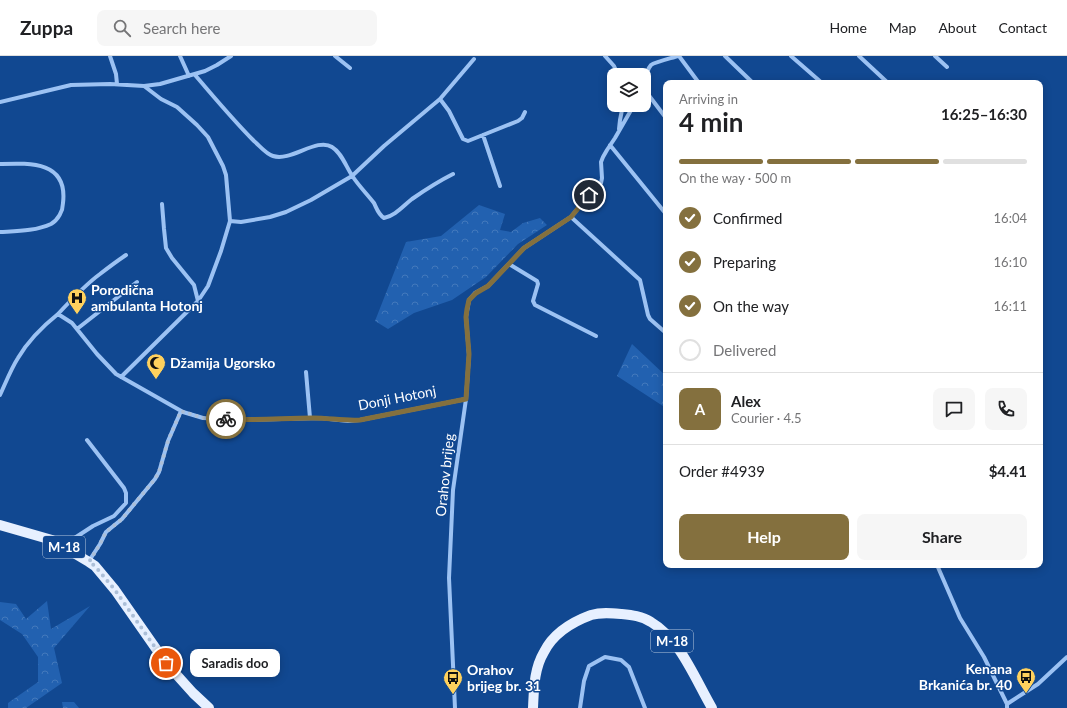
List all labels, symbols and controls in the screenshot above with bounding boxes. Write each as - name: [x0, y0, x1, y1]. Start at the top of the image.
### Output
- search box: [97, 10, 377, 46]
- text: Zuppa: [20, 16, 73, 39]
- icon: search: [111, 17, 133, 39]
- text: Search here: [143, 19, 220, 37]
- text: Home: [829, 19, 867, 36]
- text: Map: [889, 19, 916, 36]
- text: About: [938, 19, 976, 36]
- text: Contact: [998, 19, 1047, 36]
- map controls: [607, 68, 651, 112]
- button: layers: [607, 68, 651, 112]
- text: Arriving in: [679, 91, 738, 107]
- text: 16:25–16:30: [941, 105, 1027, 123]
- text: 4 min: [679, 106, 743, 138]
- text: On the way · 500 m: [679, 170, 791, 186]
- pin: [572, 178, 606, 212]
- icon: home: [578, 184, 600, 206]
- icon: check: [679, 207, 701, 229]
- text: Confirmed: [713, 209, 782, 227]
- text: 16:04: [994, 210, 1027, 226]
- icon: check: [679, 251, 701, 273]
- text: Preparing: [713, 253, 776, 271]
- text: 16:10: [994, 254, 1027, 270]
- place label: Porodična ambulanta Hotonj: [91, 281, 203, 314]
- hospital icon: Porodična ambulanta Hotonj: [66, 287, 88, 315]
- icon: check: [679, 295, 701, 317]
- text: On the way: [713, 297, 789, 315]
- text: 16:11: [994, 298, 1027, 314]
- text: Delivered: [713, 341, 776, 359]
- mosque icon: Džamija Ugorsko: [145, 352, 167, 380]
- place label: Džamija Ugorsko: [170, 354, 275, 371]
- street label: Donji Hotonj: [357, 382, 437, 413]
- button: chat: [933, 388, 975, 430]
- button: phone: [985, 388, 1027, 430]
- text: Alex: [731, 392, 761, 410]
- courier: [206, 399, 246, 439]
- text: A: [695, 400, 705, 418]
- icon: bike: [215, 408, 237, 430]
- text: Courier · 4.5: [731, 410, 802, 426]
- street label: Orahov brijeg: [432, 433, 457, 517]
- text: Order #4939: [679, 462, 765, 480]
- text: $4.41: [989, 462, 1027, 480]
- button: Help: [679, 514, 849, 560]
- button: Share: [857, 514, 1027, 560]
- road number: M-18: [43, 536, 85, 558]
- road number: M-18: [651, 630, 693, 652]
- pin: [149, 646, 183, 680]
- callout: Saradis doo: [190, 649, 280, 677]
- icon: bag: [155, 652, 177, 674]
- text: Saradis doo: [202, 655, 268, 671]
- place label: Kenana Brkanića br. 40: [919, 660, 1012, 693]
- place label: Orahov brijeg br. 31: [467, 661, 541, 694]
- bus stop icon: Kenana Brkanića br. 40: [1015, 666, 1037, 694]
- bus stop icon: Orahov brijeg br. 31: [442, 667, 464, 695]

